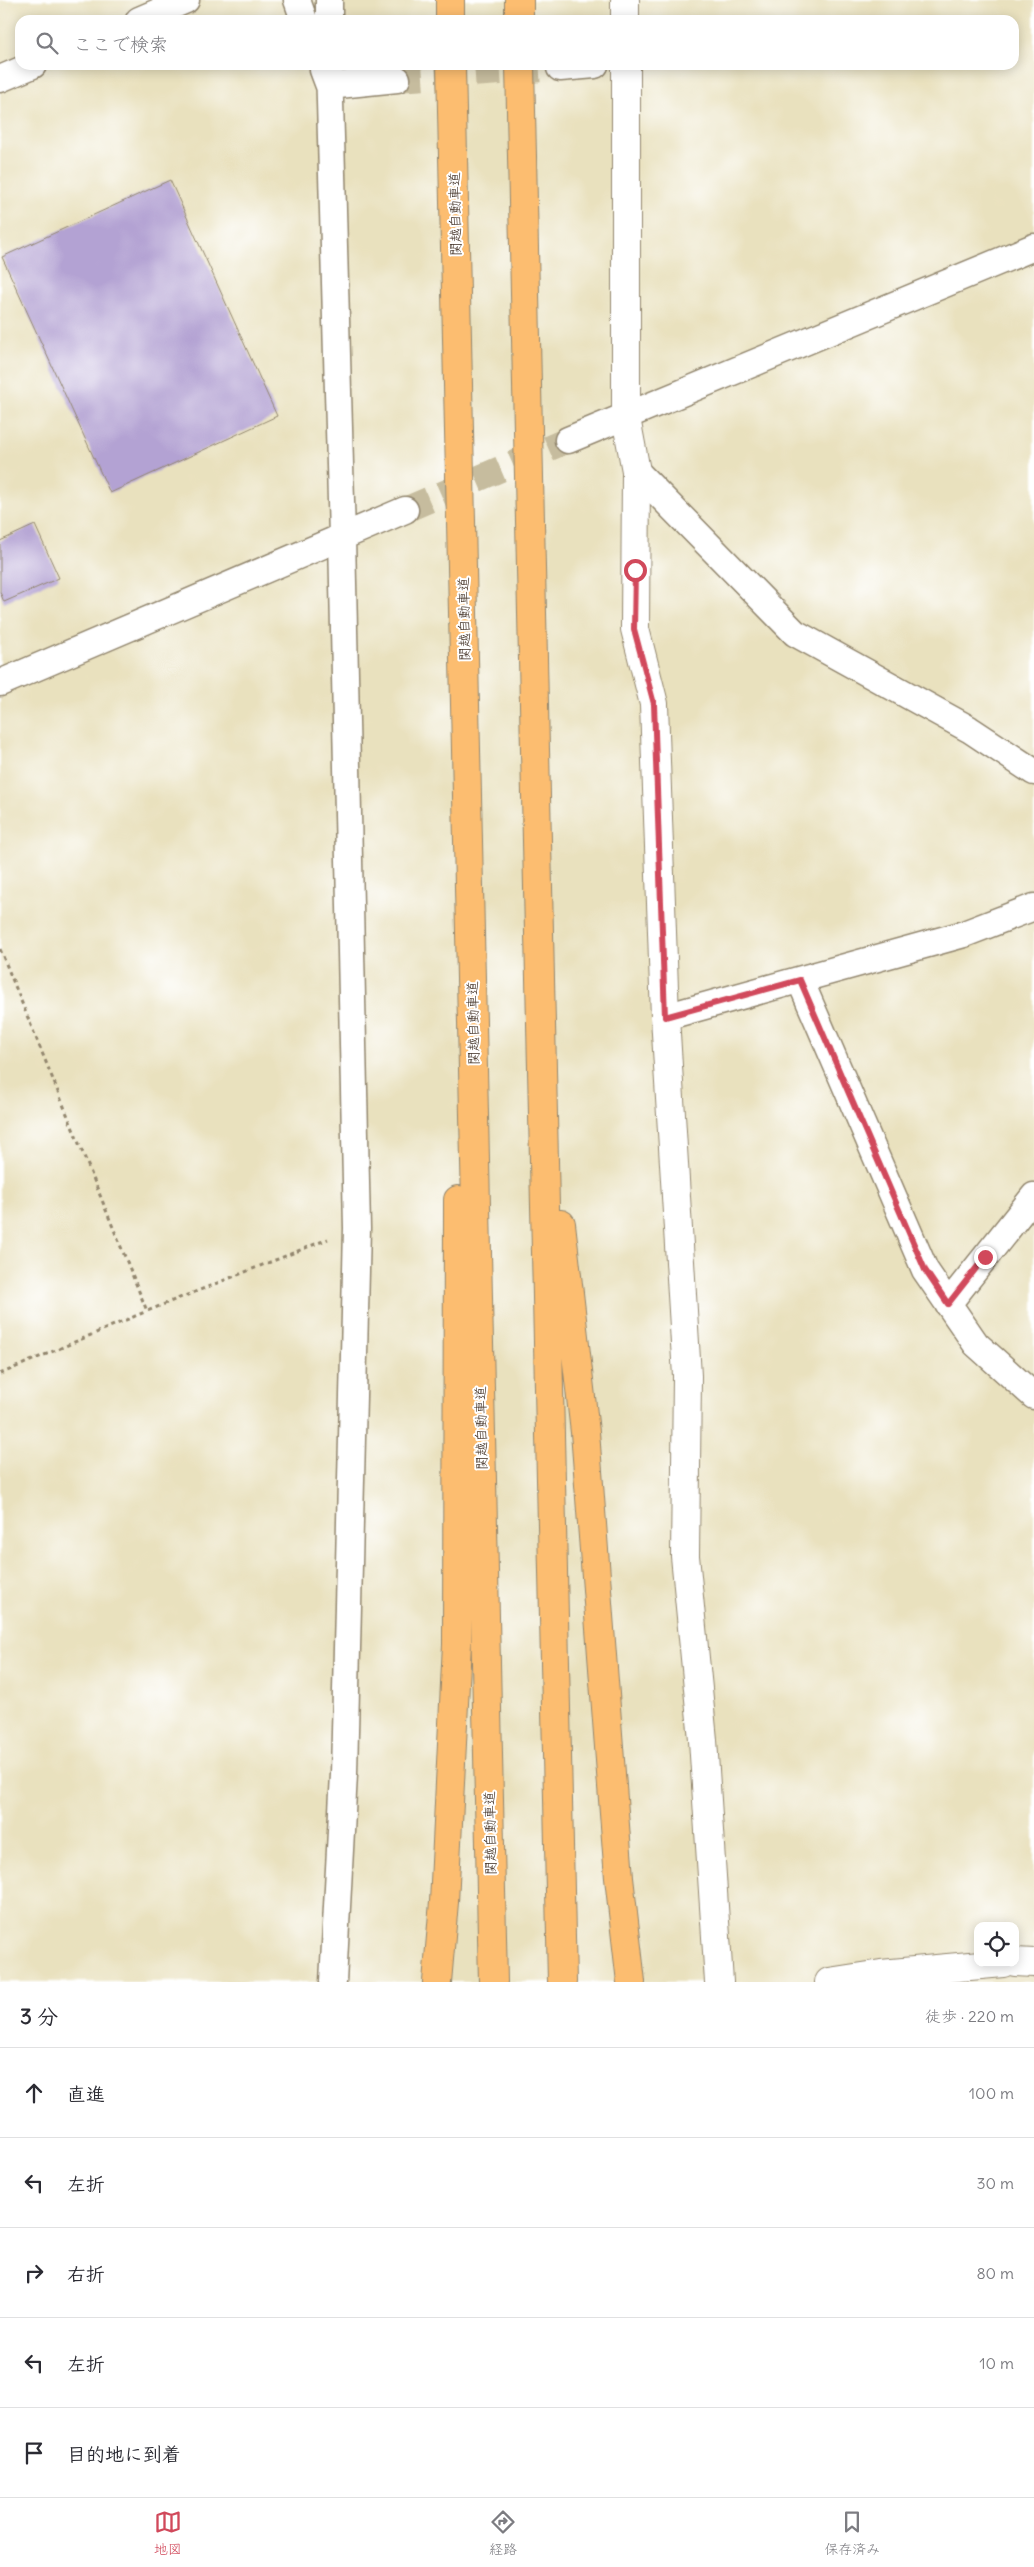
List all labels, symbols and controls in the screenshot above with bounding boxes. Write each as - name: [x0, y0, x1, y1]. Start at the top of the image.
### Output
- search box: [15, 15, 1019, 70]
- icon: search: [33, 29, 61, 57]
- text: ここで検索: [73, 32, 168, 56]
- street label: 関越自動車道: [445, 172, 465, 256]
- route start: [624, 559, 647, 582]
- street label: 関越自動車道: [454, 577, 474, 661]
- street label: 関越自動車道: [463, 981, 483, 1065]
- route end: [974, 1246, 997, 1269]
- street label: 関越自動車道: [471, 1386, 491, 1470]
- street label: 関越自動車道: [480, 1791, 500, 1875]
- map controls: [974, 1922, 1019, 1967]
- button: locate: [974, 1922, 1019, 1967]
- text: 3 分: [20, 2003, 58, 2030]
- text: 徒歩 · 220 m: [925, 2006, 1014, 2026]
- icon: ahead: [20, 2079, 48, 2107]
- text: 直進: [67, 2082, 105, 2106]
- text: 100 m: [969, 2083, 1014, 2103]
- icon: left: [20, 2169, 48, 2197]
- text: 左折: [67, 2172, 105, 2196]
- text: 30 m: [977, 2173, 1014, 2193]
- icon: right: [20, 2259, 48, 2287]
- text: 右折: [67, 2262, 105, 2286]
- text: 80 m: [976, 2263, 1014, 2283]
- icon: left: [20, 2349, 48, 2377]
- text: 左折: [67, 2352, 105, 2376]
- text: 10 m: [979, 2353, 1014, 2373]
- icon: arrive: [20, 2439, 48, 2467]
- text: 目的地に到着: [67, 2442, 181, 2466]
- tab: 地図: [154, 2508, 182, 2558]
- tab: 経路: [489, 2508, 517, 2558]
- tab: 保存済み: [824, 2508, 880, 2558]

